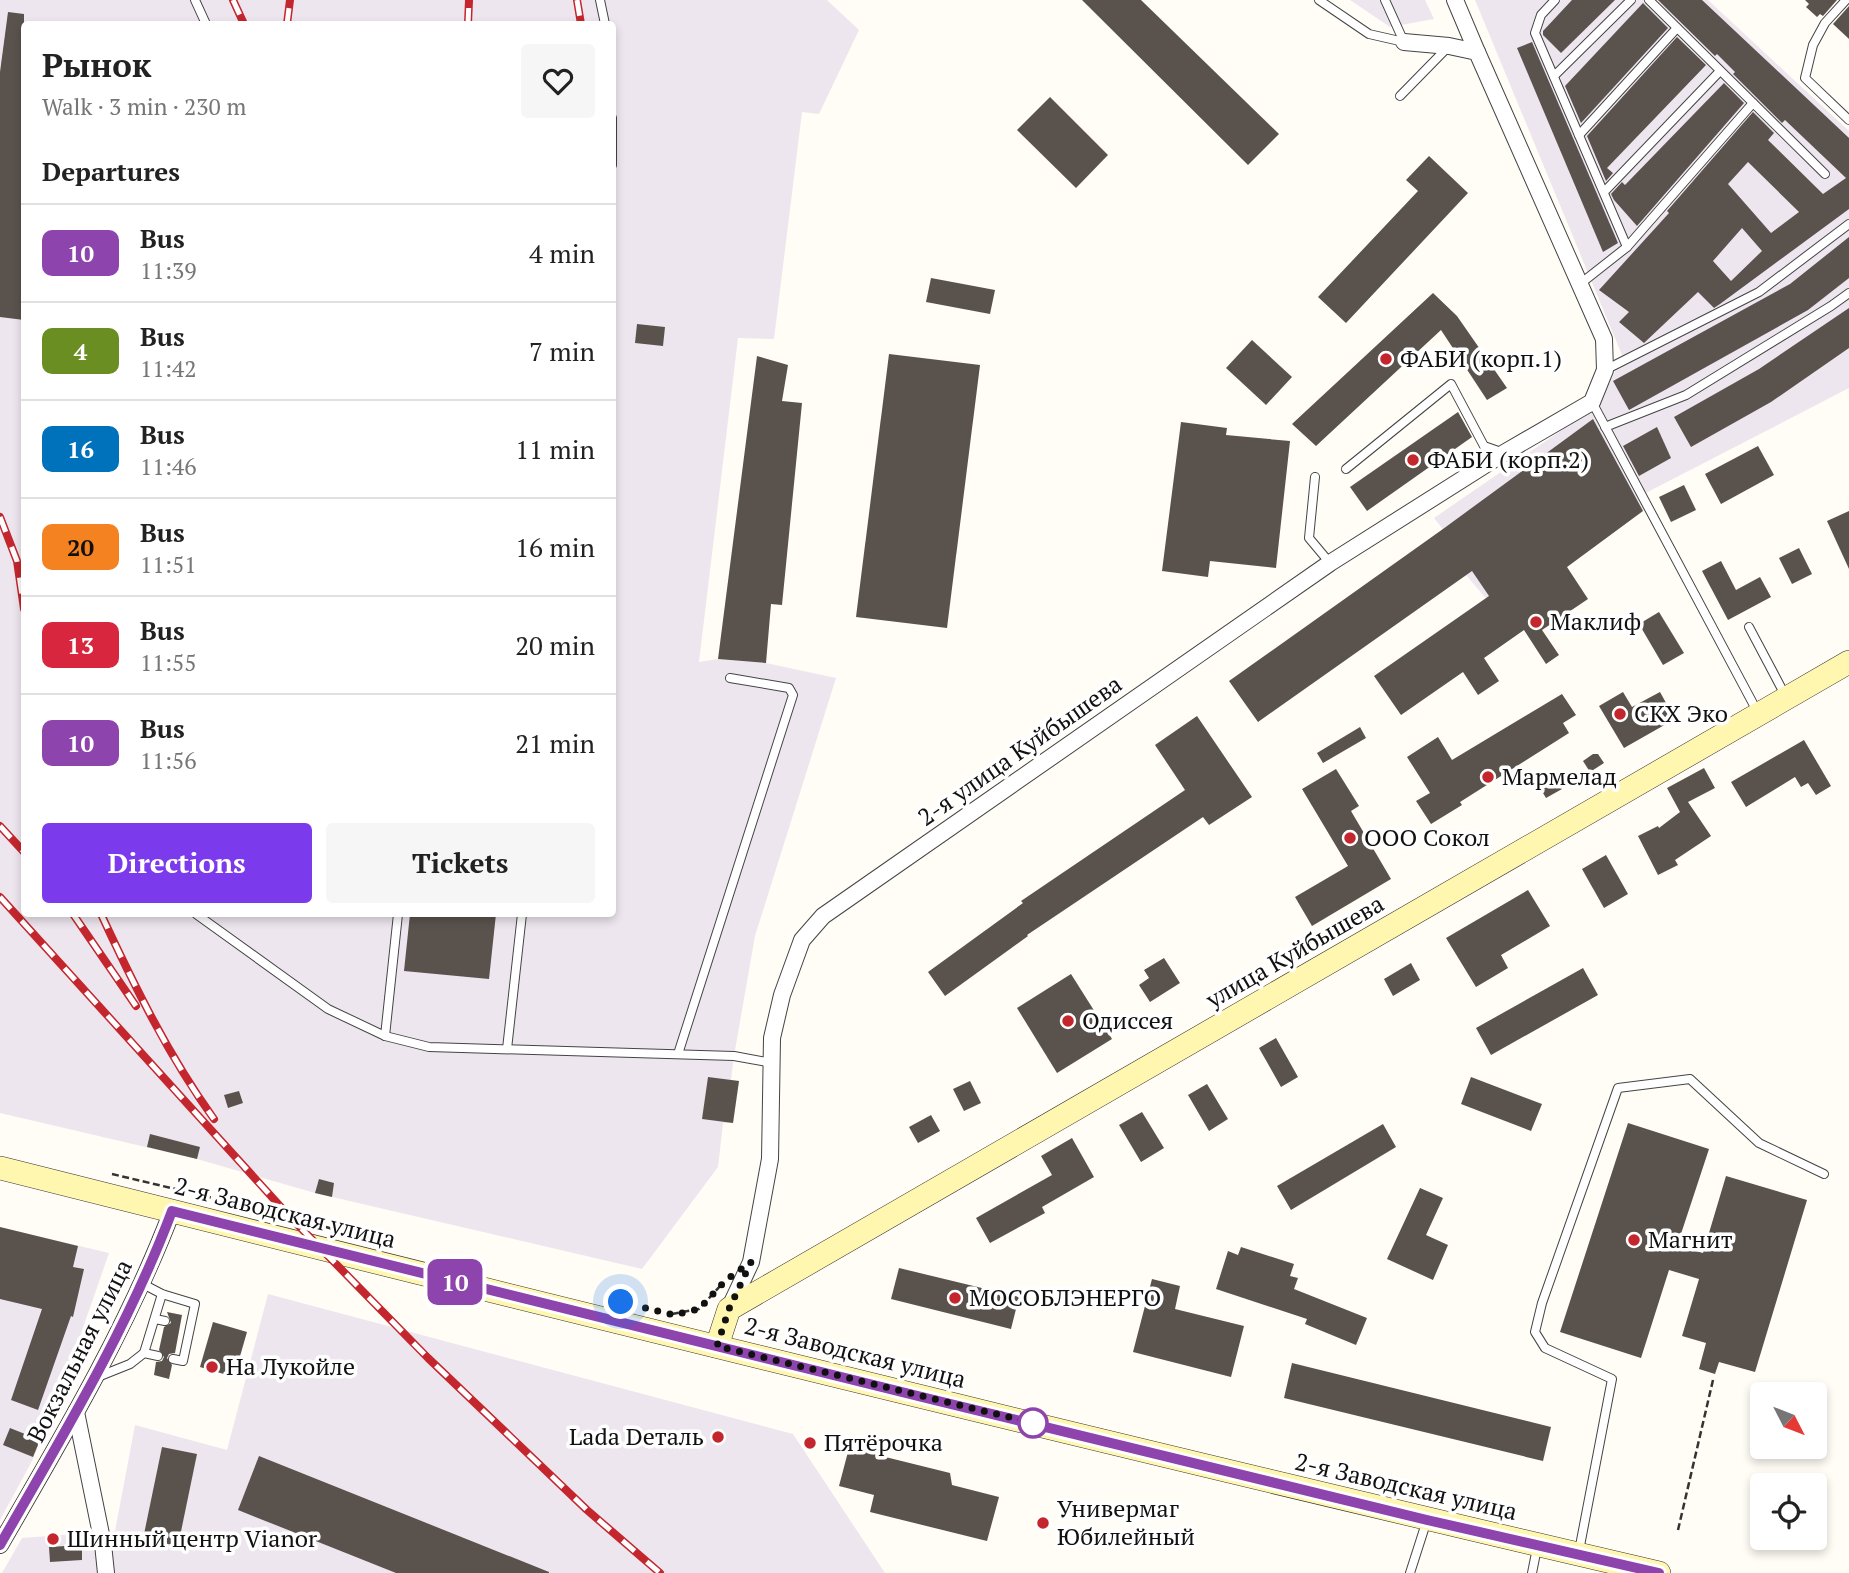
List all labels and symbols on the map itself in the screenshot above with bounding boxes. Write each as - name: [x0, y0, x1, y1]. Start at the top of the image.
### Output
- place label: ФАБИ (корп.1): [1400, 342, 1562, 374]
- marker: ФАБИ (корп.1): [1378, 351, 1394, 367]
- place label: ФАБИ (корп.2): [1427, 443, 1589, 475]
- marker: ФАБИ (корп.2): [1405, 452, 1421, 468]
- place label: Маклиф: [1550, 605, 1641, 637]
- marker: Маклиф: [1528, 614, 1544, 630]
- street label: 2-я улица Куйбышева: [911, 668, 1128, 833]
- place label: СКХ Эко: [1634, 697, 1728, 729]
- marker: СКХ Эко: [1612, 706, 1628, 722]
- place label: Мармелад: [1502, 760, 1617, 792]
- marker: Мармелад: [1480, 769, 1496, 785]
- place label: ООО Сокол: [1364, 821, 1490, 853]
- marker: ООО Сокол: [1342, 830, 1358, 846]
- street label: улица Куйбышева: [1199, 887, 1389, 1016]
- place label: Одиссея: [1082, 1004, 1173, 1036]
- marker: Одиссея: [1060, 1013, 1076, 1029]
- street label: 2-я Заводская улица: [171, 1169, 399, 1255]
- place label: Магнит: [1648, 1223, 1733, 1255]
- marker: Магнит: [1626, 1232, 1642, 1248]
- street label: Вокзальная улица: [19, 1254, 139, 1447]
- line badge: 10: [424, 1259, 486, 1305]
- place label: МОСОБЛЭНЕРГО: [969, 1281, 1161, 1313]
- your location: [603, 1284, 638, 1319]
- marker: МОСОБЛЭНЕРГО: [947, 1290, 963, 1306]
- street label: 2-я Заводская улица: [741, 1309, 969, 1395]
- place label: На Лукойле: [226, 1350, 355, 1382]
- marker: На Лукойле: [204, 1359, 220, 1375]
- north arrow: [1750, 1382, 1827, 1460]
- unlabelled marker: [1018, 1408, 1048, 1438]
- place label: Lada Dеталь: [569, 1420, 704, 1452]
- place label: Пятёрочка: [824, 1426, 943, 1458]
- marker: Lada Dеталь: [710, 1429, 726, 1445]
- marker: Пятёрочка: [802, 1435, 818, 1451]
- street label: 2-я Заводская улица: [1292, 1445, 1520, 1527]
- place label: Универмаг Юбилейный: [1057, 1492, 1195, 1552]
- marker: Универмаг Юбилейный: [1035, 1515, 1051, 1531]
- place label: Шинный центр Vianor: [67, 1522, 318, 1554]
- marker: Шинный центр Vianor: [45, 1531, 61, 1547]

